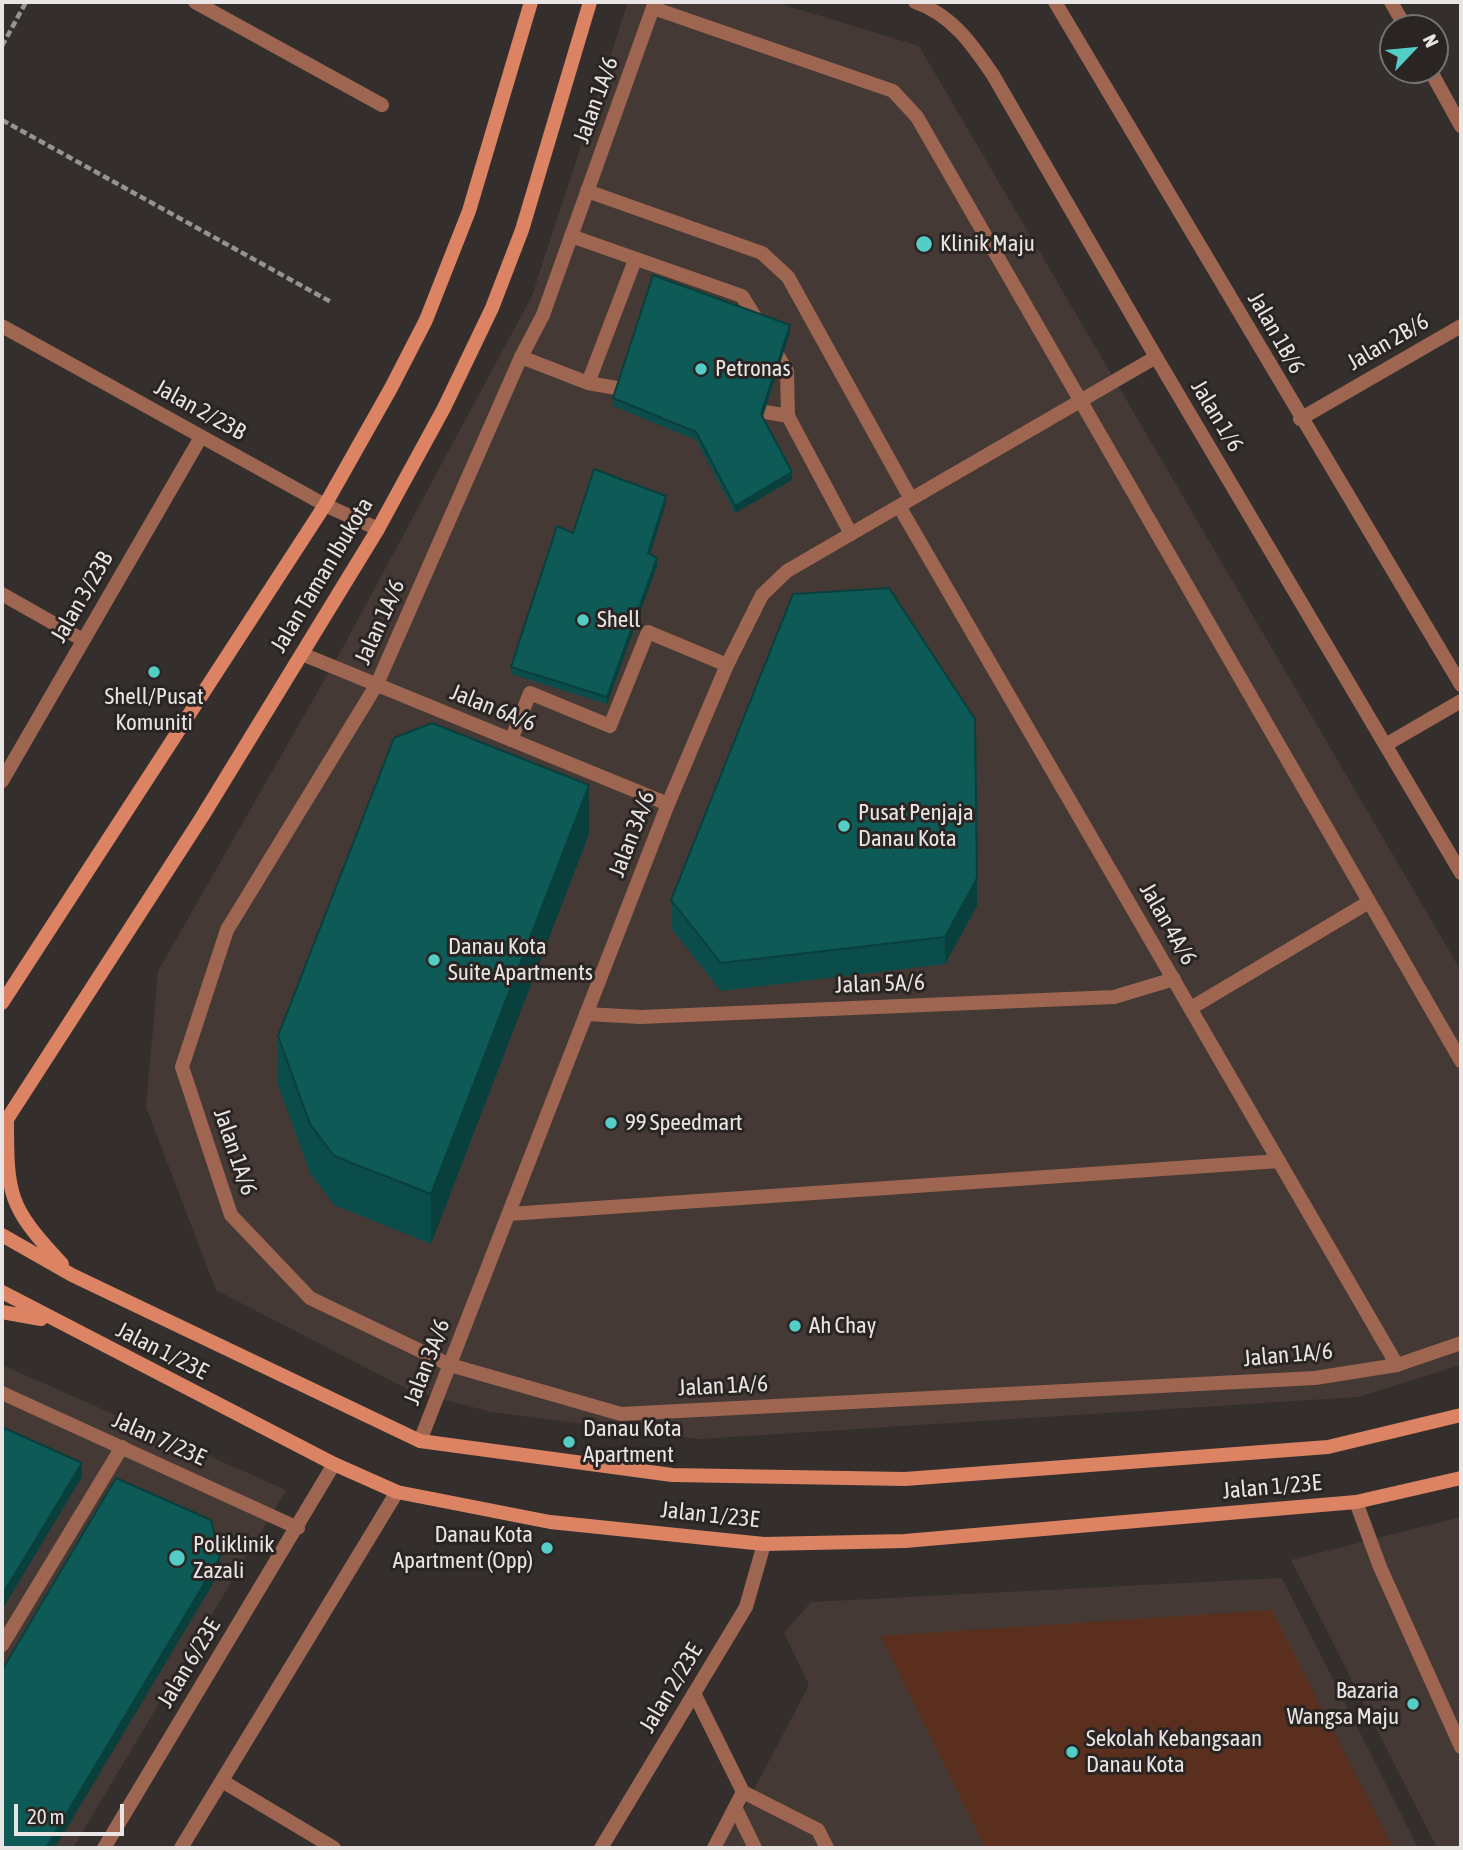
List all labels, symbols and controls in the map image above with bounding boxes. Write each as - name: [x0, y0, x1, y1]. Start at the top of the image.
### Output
- north arrow: [1379, 14, 1449, 84]
- text: N: [1419, 31, 1443, 51]
- street label: Jalan 1A/6: [568, 53, 624, 147]
- place label: Klinik Maju: [940, 230, 1035, 258]
- marker: Klinik Maju: [914, 234, 934, 254]
- street label: Jalan 1B/6: [1242, 287, 1310, 379]
- street label: Jalan 2B/6: [1342, 308, 1434, 376]
- place label: Petronas: [715, 355, 791, 383]
- marker: Petronas: [693, 361, 709, 377]
- street label: Jalan 2/23B: [149, 374, 251, 446]
- street label: Jalan 1/6: [1185, 375, 1249, 457]
- street label: Jalan Taman Ibukota: [265, 493, 379, 657]
- street label: Jalan 3/23B: [45, 547, 119, 647]
- street label: Jalan 1A/6: [349, 575, 411, 669]
- place label: Shell: [597, 606, 640, 634]
- marker: Shell: [575, 612, 591, 628]
- marker: Shell/Pusat Komuniti: [146, 664, 162, 680]
- street label: Jalan 6A/6: [446, 678, 540, 738]
- place label: Shell/Pusat Komuniti: [104, 683, 204, 737]
- street label: Jalan 3A/6: [603, 787, 661, 881]
- place label: Pusat Penjaja Danau Kota: [858, 799, 974, 853]
- marker: Pusat Penjaja Danau Kota: [836, 818, 852, 834]
- street label: Jalan 4A/6: [1134, 878, 1202, 970]
- place label: Danau Kota Suite Apartments: [448, 933, 593, 987]
- marker: Danau Kota Suite Apartments: [426, 952, 442, 968]
- street label: Jalan 5A/6: [835, 969, 925, 999]
- street label: Jalan 1A/6: [207, 1105, 263, 1199]
- place label: 99 Speedmart: [625, 1109, 742, 1137]
- marker: 99 Speedmart: [603, 1115, 619, 1131]
- place label: Ah Chay: [809, 1312, 876, 1340]
- street label: Jalan 3A/6: [398, 1315, 456, 1409]
- street label: Jalan 1/23E: [112, 1316, 212, 1386]
- marker: Ah Chay: [787, 1318, 803, 1334]
- street label: Jalan 1A/6: [1242, 1337, 1334, 1373]
- street label: Jalan 1A/6: [677, 1370, 769, 1402]
- street label: Jalan 7/23E: [108, 1406, 210, 1472]
- place label: Danau Kota Apartment: [583, 1415, 682, 1469]
- marker: Danau Kota Apartment: [561, 1434, 577, 1450]
- street label: Jalan 1/23E: [1221, 1469, 1323, 1505]
- street label: Jalan 1/23E: [659, 1496, 761, 1534]
- place label: Danau Kota Apartment (Opp): [393, 1521, 533, 1575]
- place label: Poliklinik Zazali: [193, 1531, 274, 1585]
- marker: Danau Kota Apartment (Opp): [539, 1540, 555, 1556]
- marker: Poliklinik Zazali: [167, 1548, 187, 1568]
- street label: Jalan 6/23E: [152, 1613, 226, 1713]
- street label: Jalan 2/23E: [634, 1638, 708, 1738]
- place label: Bazaria Wangsa Maju: [1287, 1677, 1399, 1731]
- marker: Bazaria Wangsa Maju: [1405, 1696, 1421, 1712]
- place label: Sekolah Kebangsaan Danau Kota: [1086, 1725, 1262, 1779]
- marker: Sekolah Kebangsaan Danau Kota: [1064, 1744, 1080, 1760]
- scale bar: [18, 1790, 128, 1834]
- text: 20 m: [27, 1804, 65, 1828]

